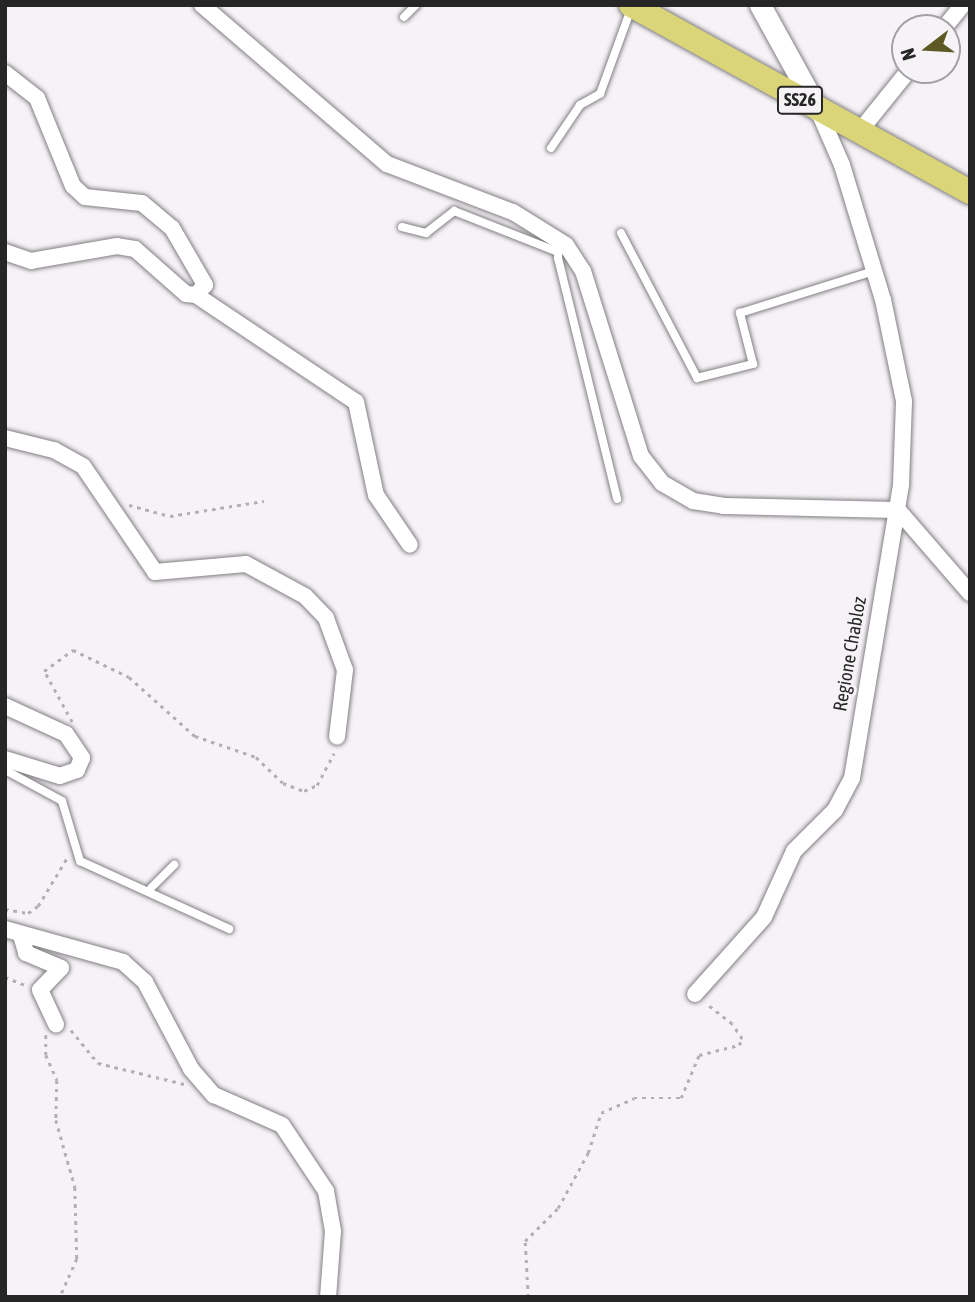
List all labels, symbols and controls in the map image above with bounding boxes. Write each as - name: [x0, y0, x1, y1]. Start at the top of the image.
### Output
- north arrow: [891, 14, 961, 84]
- text: N: [896, 46, 920, 63]
- road number: SS26: [776, 86, 824, 114]
- street label: Regione Chabloz: [829, 595, 871, 713]

